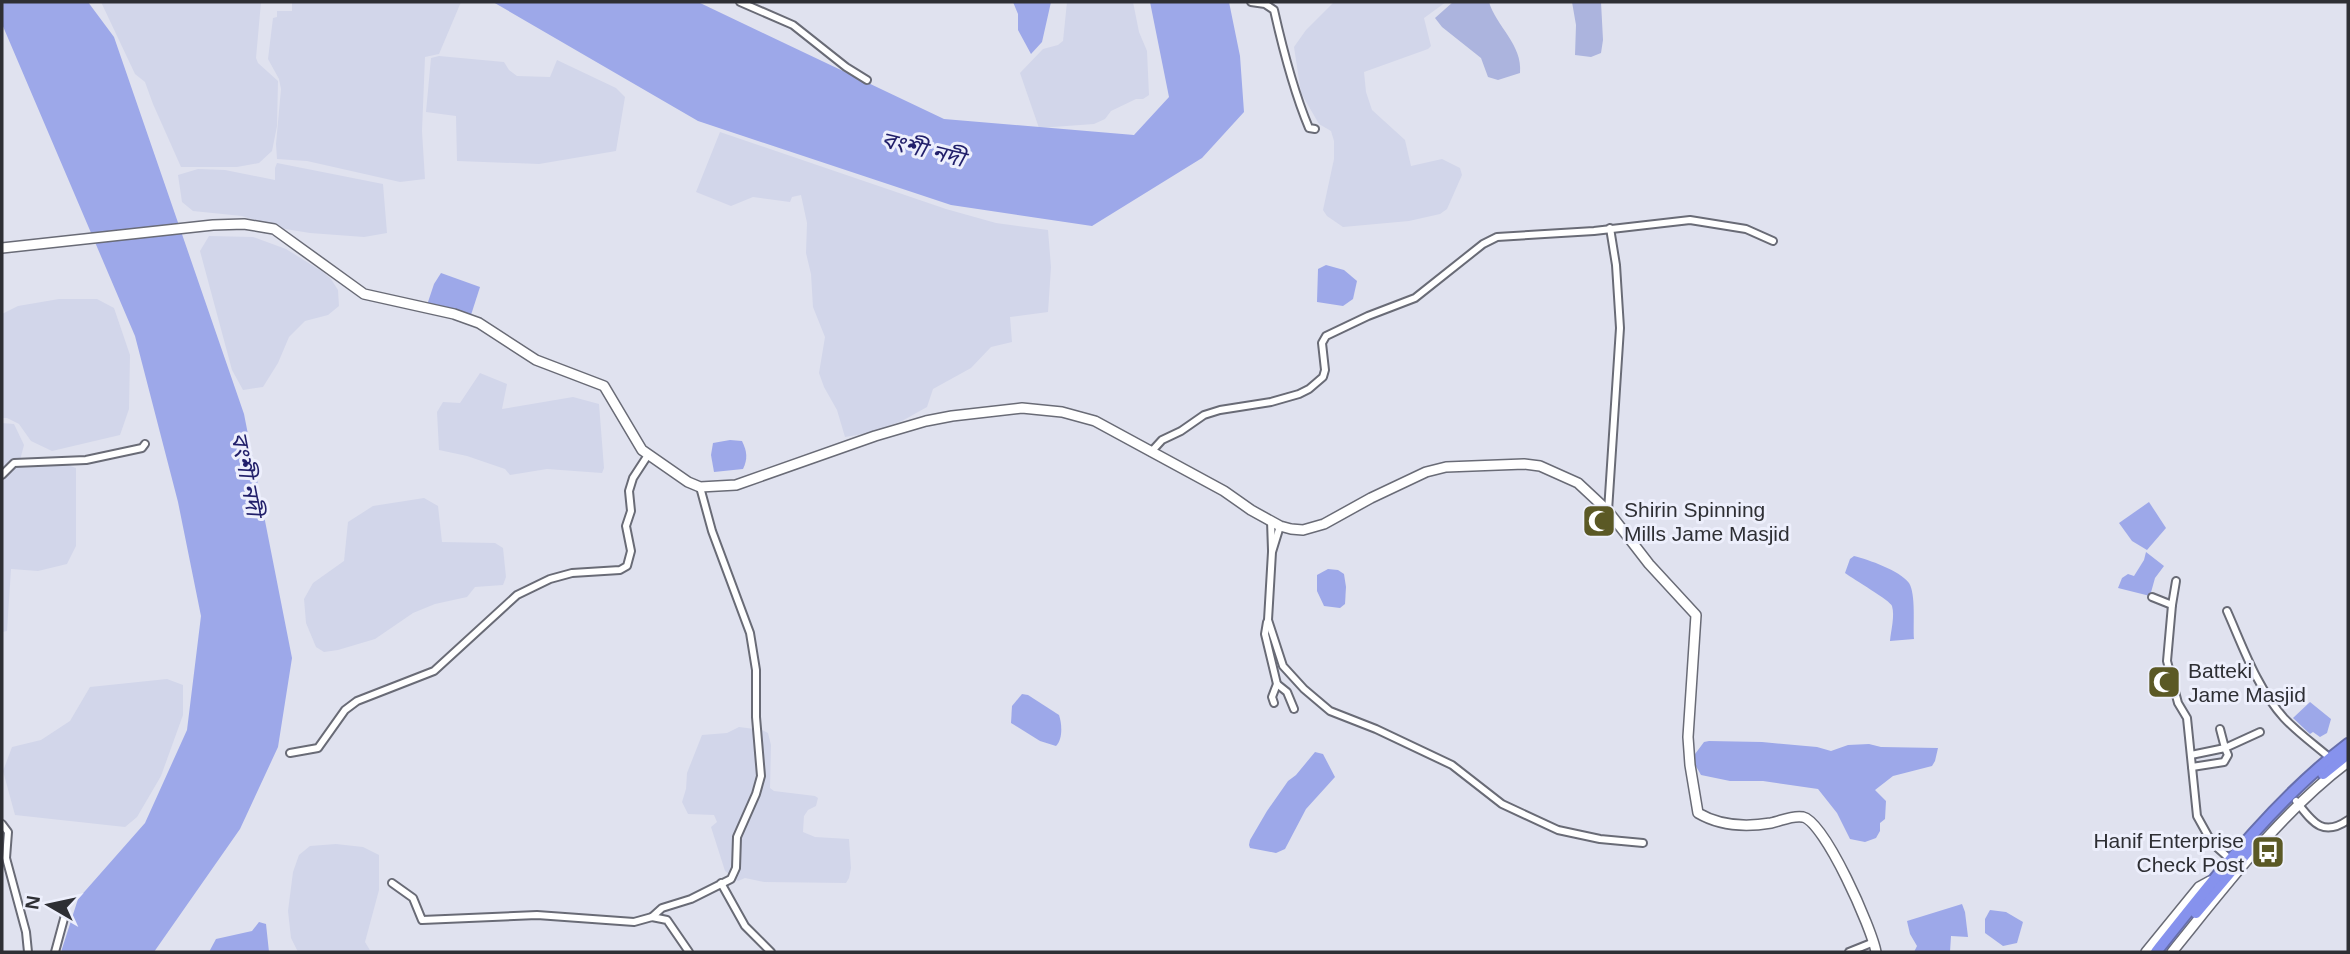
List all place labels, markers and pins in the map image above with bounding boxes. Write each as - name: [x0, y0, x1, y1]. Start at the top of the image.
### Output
- place label: Shirin Spinning Mills Jame Masjid: [1624, 498, 1790, 545]
- mosque icon: Shirin Spinning Mills Jame Masjid: [1580, 502, 1618, 540]
- place label: Batteki Jame Masjid: [2188, 659, 2306, 706]
- mosque icon: Batteki Jame Masjid: [2145, 663, 2183, 701]
- place label: Hanif Enterprise Check Post: [2093, 829, 2244, 876]
- bus stop icon: Hanif Enterprise Check Post: [2249, 833, 2287, 871]

